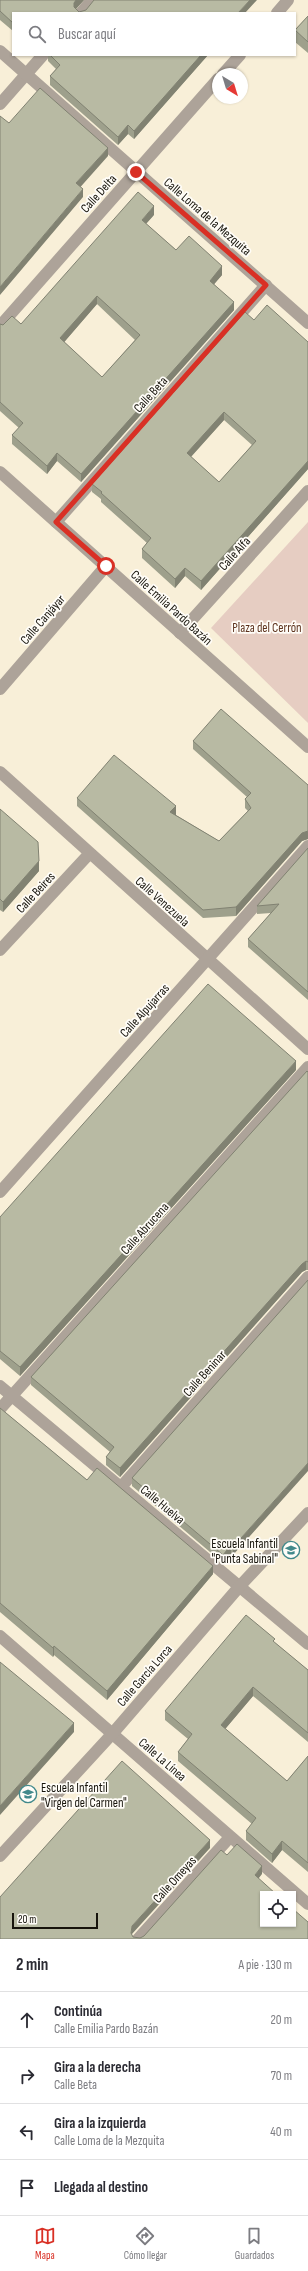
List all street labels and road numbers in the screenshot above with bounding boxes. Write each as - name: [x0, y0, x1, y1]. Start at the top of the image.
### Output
- street label: Calle Delta: [77, 171, 120, 216]
- street label: Calle Loma de la Mezquita: [160, 174, 254, 259]
- street label: Calle Beta: [130, 373, 171, 416]
- street label: Calle Alfa: [215, 533, 254, 574]
- street label: Calle Emilia Pardo Bazán: [127, 567, 215, 649]
- street label: Calle Canjáyar: [17, 591, 69, 648]
- street label: Calle Beires: [13, 869, 59, 916]
- street label: Calle Venezuela: [132, 873, 193, 930]
- street label: Calle Alpujarras: [117, 980, 173, 1041]
- street label: Calle Abrucena: [117, 1199, 172, 1258]
- street label: Calle Beninar: [180, 1347, 230, 1400]
- street label: Calle Huelva: [137, 1482, 188, 1528]
- street label: Calle García Lorca: [114, 1642, 176, 1710]
- street label: Calle La Línea: [135, 1735, 190, 1785]
- street label: Calle Omeyas: [150, 1853, 200, 1906]

